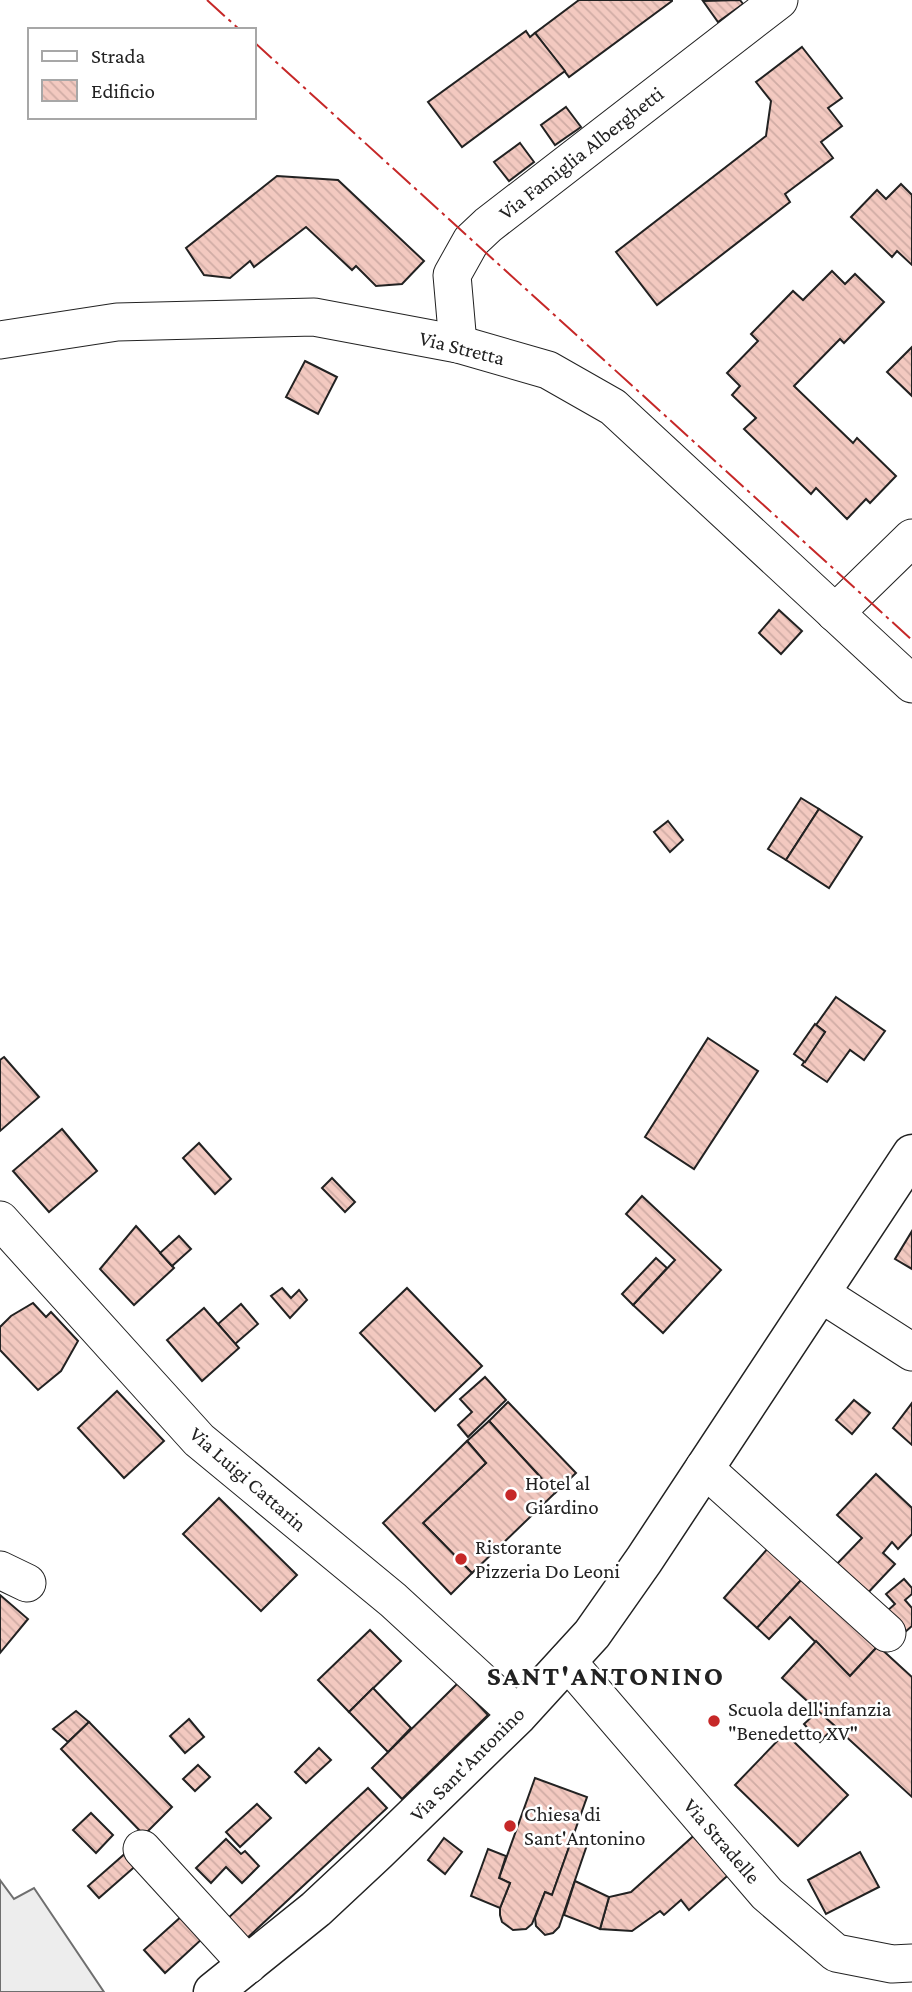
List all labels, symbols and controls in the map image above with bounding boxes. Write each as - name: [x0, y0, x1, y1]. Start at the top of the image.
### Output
- legend: [28, 28, 256, 119]
- text: Strada: [91, 44, 146, 68]
- text: Edificio: [91, 79, 155, 103]
- street label: Via Famiglia Alberghetti: [494, 81, 668, 225]
- street label: Via Stretta: [417, 326, 508, 370]
- street label: Via Luigi Cattarin: [185, 1422, 311, 1536]
- place label: Hotel al Giardino: [525, 1471, 599, 1519]
- marker: Hotel al Giardino: [503, 1487, 519, 1503]
- place label: Ristorante Pizzeria Do Leoni: [475, 1535, 620, 1583]
- marker: Ristorante Pizzeria Do Leoni: [453, 1551, 469, 1567]
- district label: SANT'ANTONINO: [487, 1660, 725, 1691]
- place label: Scuola dell'infanzia "Benedetto XV": [728, 1697, 892, 1745]
- street label: Via Sant'Antonino: [405, 1702, 529, 1826]
- marker: Scuola dell'infanzia "Benedetto XV": [706, 1713, 722, 1729]
- street label: Via Stradelle: [679, 1794, 765, 1888]
- place label: Chiesa di Sant'Antonino: [524, 1802, 645, 1850]
- marker: Chiesa di Sant'Antonino: [502, 1818, 518, 1834]

